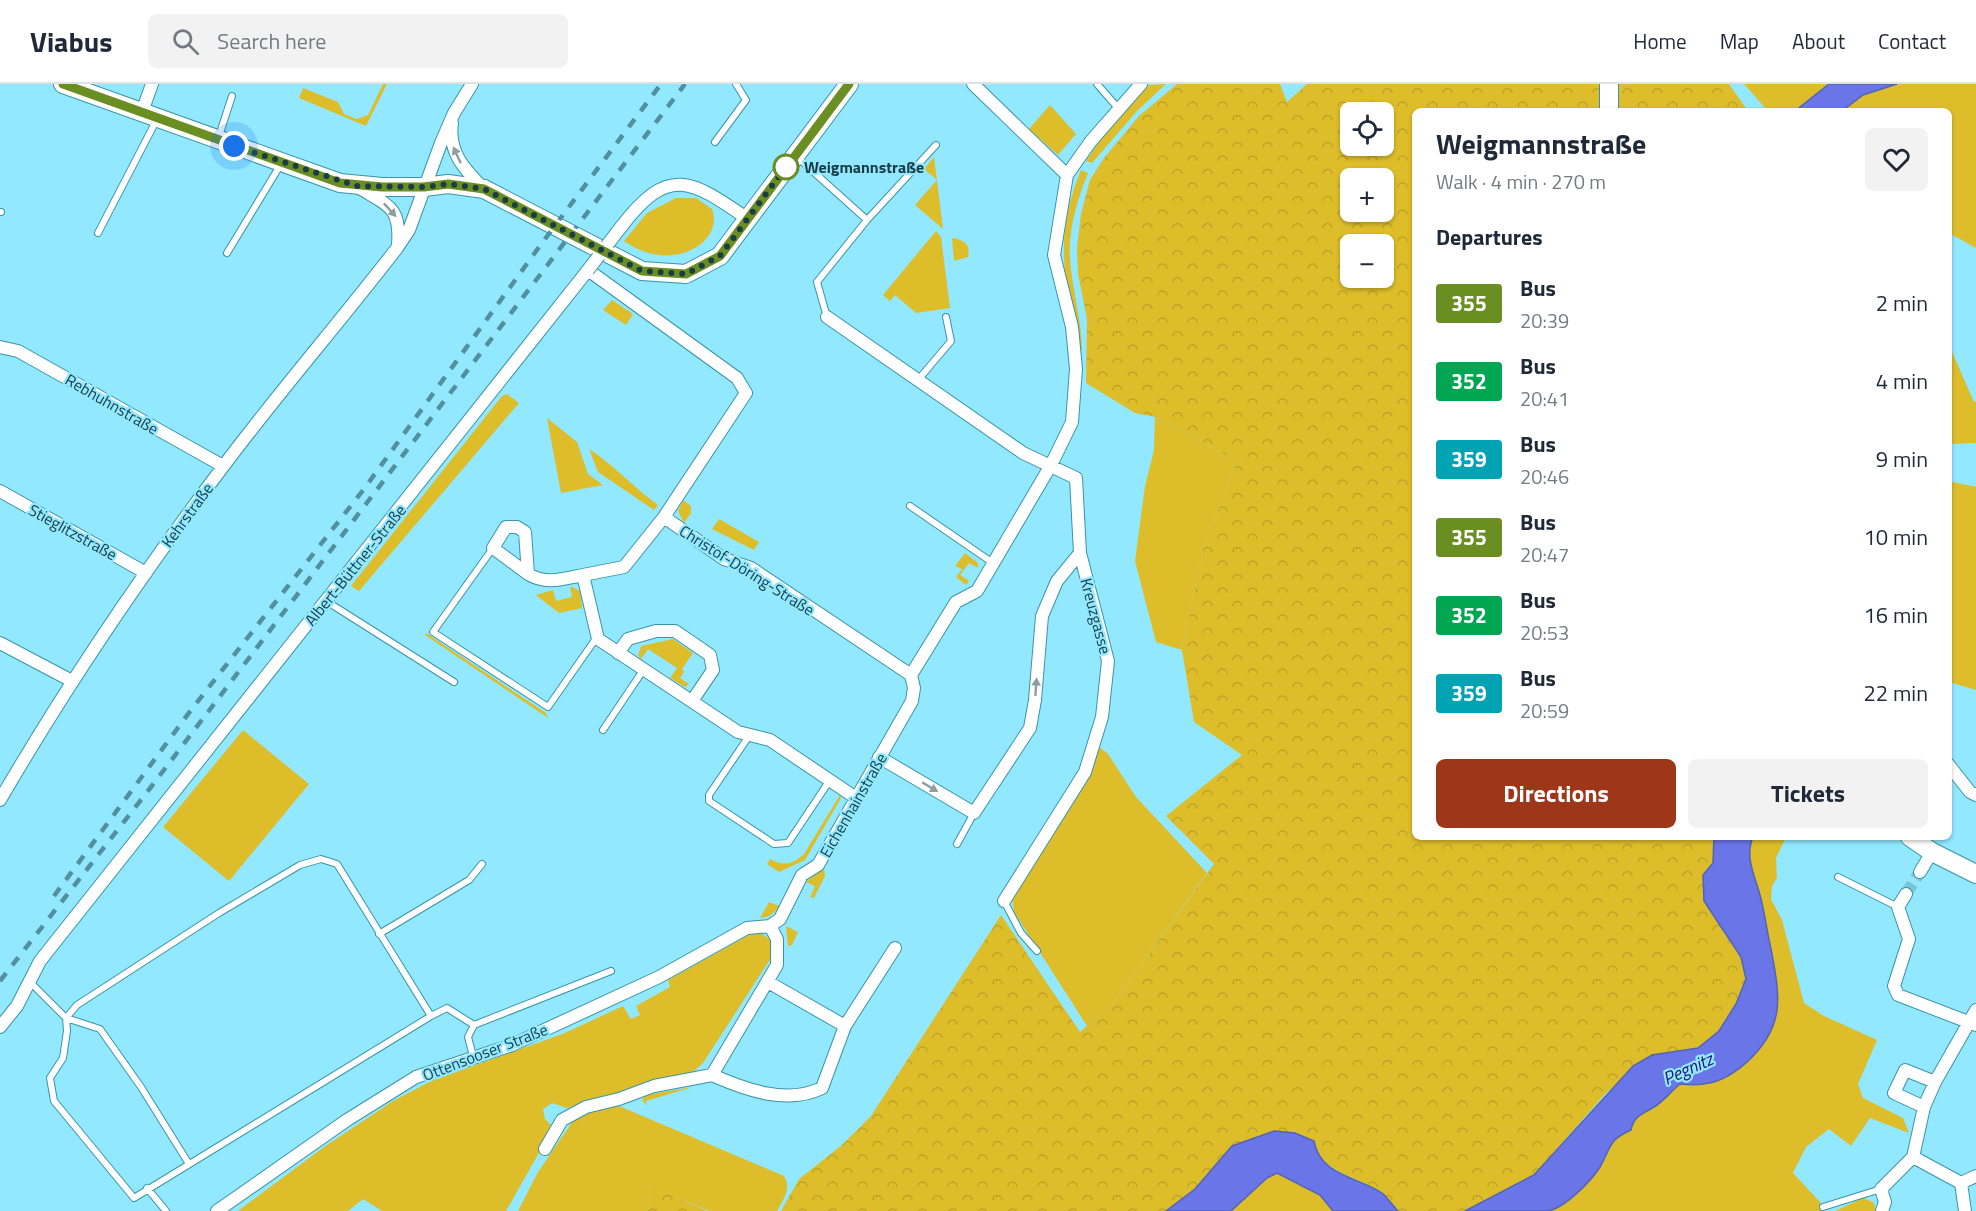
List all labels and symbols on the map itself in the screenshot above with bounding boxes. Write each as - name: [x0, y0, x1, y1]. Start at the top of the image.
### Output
- your location: [219, 131, 249, 161]
- one-way arrow: [453, 147, 462, 164]
- marker: Weigmannstraße: [773, 154, 799, 180]
- place label: Weigmannstraße: [804, 155, 924, 179]
- one-way arrow: [383, 203, 397, 218]
- street label: Rebhuhnstraße: [61, 368, 163, 440]
- street label: Kehrstraße: [155, 478, 219, 552]
- street label: Stieglitzstraße: [24, 498, 122, 566]
- street label: Albert-Büttner-Straße: [298, 499, 412, 631]
- street label: Christof-Döring-Straße: [675, 519, 819, 621]
- street label: Kreuzgasse: [1074, 575, 1118, 657]
- one-way arrow: [1032, 677, 1041, 696]
- street label: Eichenhainstraße: [813, 748, 893, 862]
- one-way arrow: [922, 782, 938, 793]
- street label: Ottensooser Straße: [419, 1017, 551, 1087]
- water label: Pegnitz: [1658, 1045, 1719, 1092]

